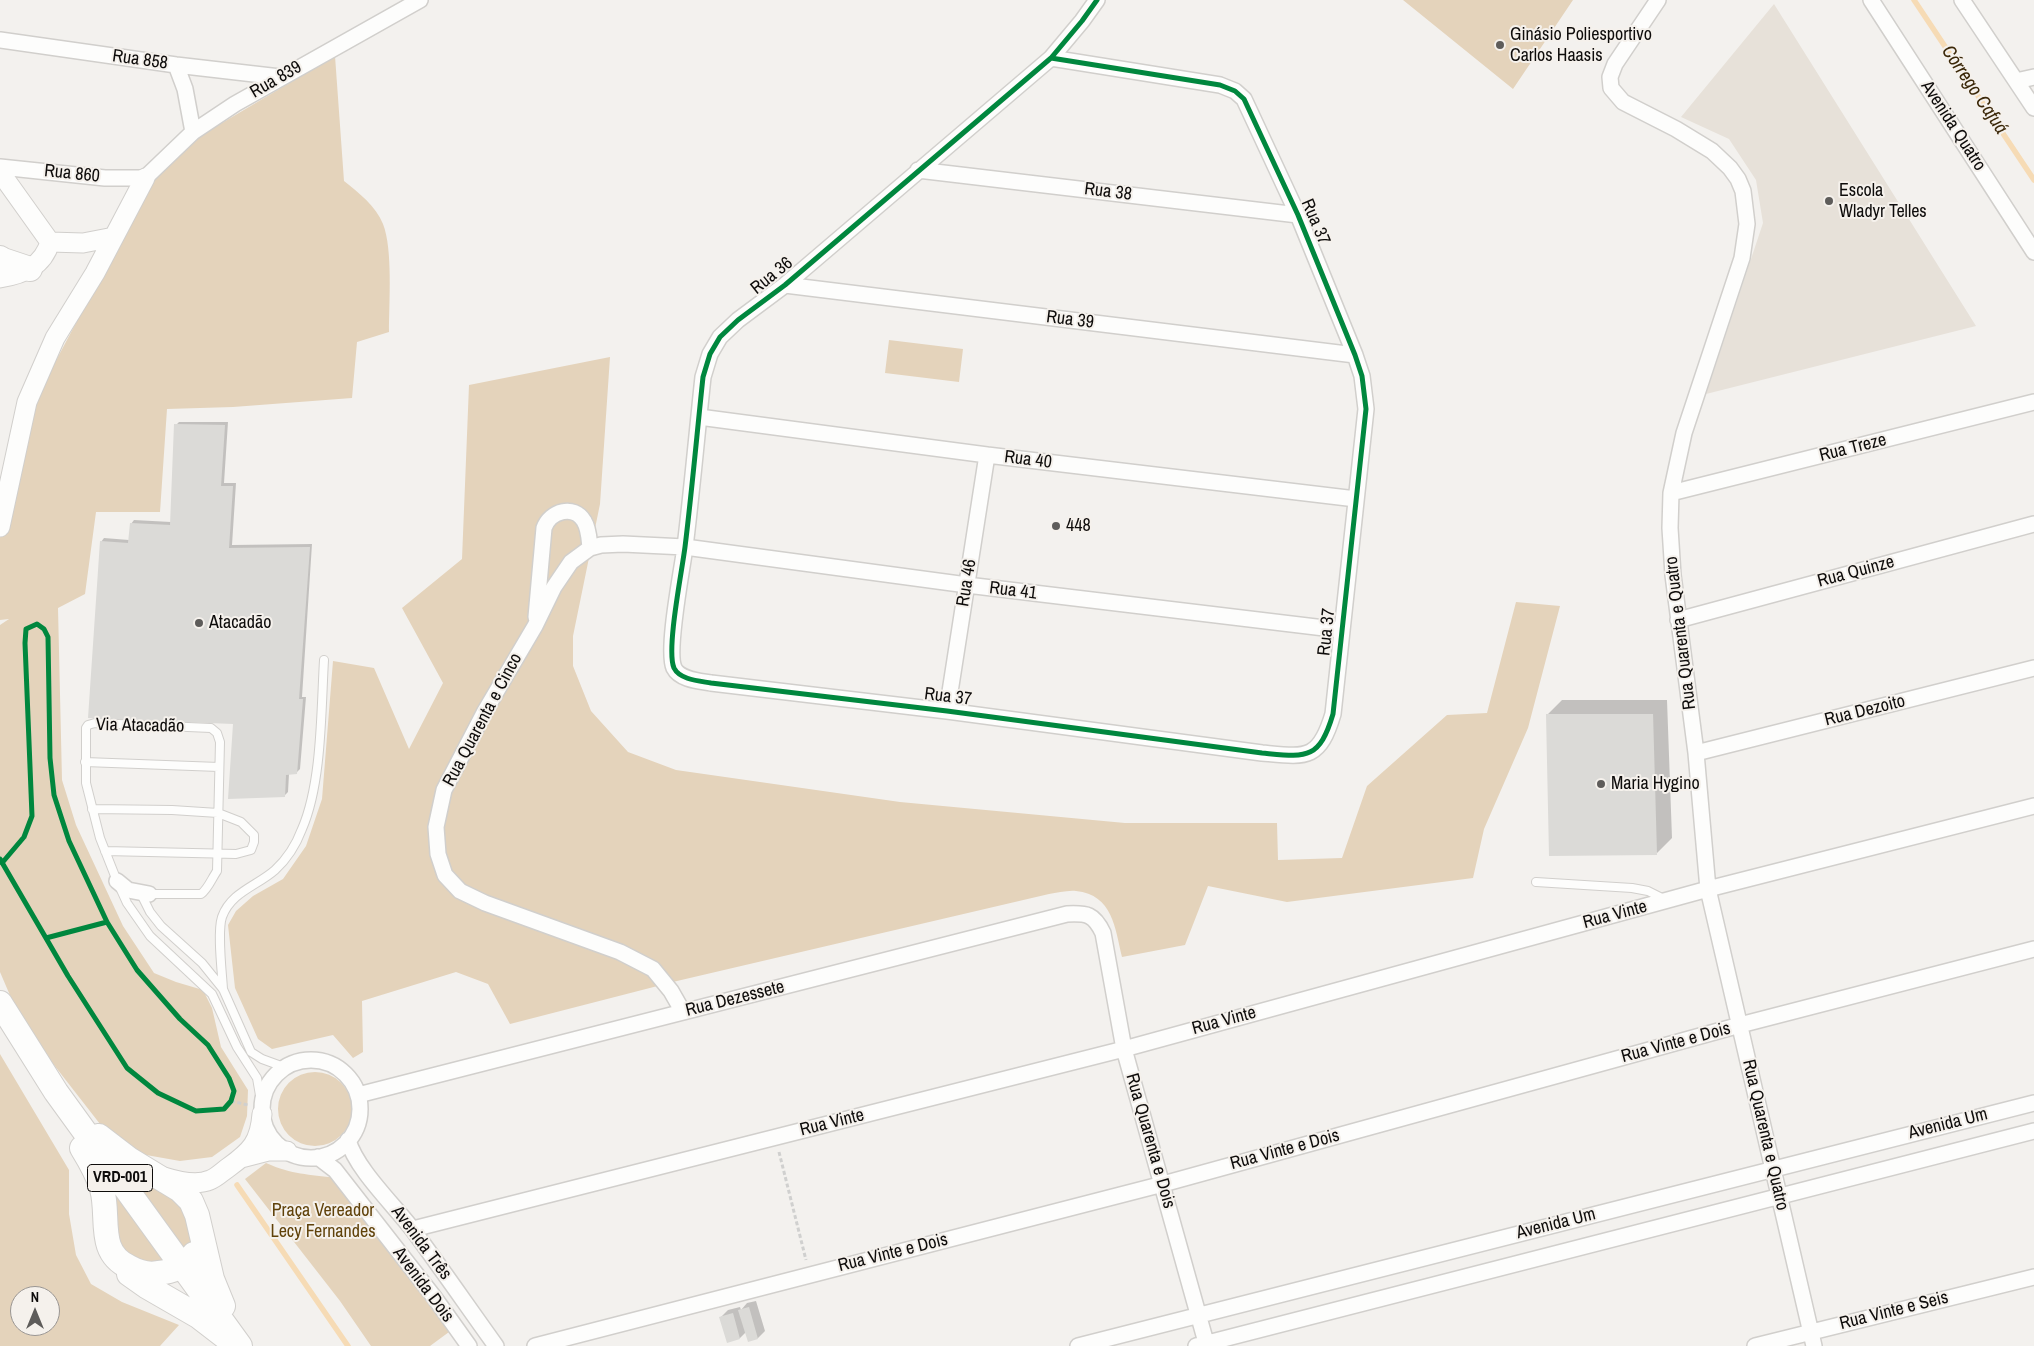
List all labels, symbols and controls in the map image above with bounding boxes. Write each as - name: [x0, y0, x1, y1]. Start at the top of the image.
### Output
- place label: Ginásio Poliesportivo Carlos Haasis: [1510, 24, 1652, 66]
- marker: Ginásio Poliesportivo Carlos Haasis: [1494, 39, 1506, 51]
- water label: Córrego Cafuá: [1936, 41, 2012, 139]
- street label: Rua 858: [111, 45, 169, 75]
- street label: Rua 839: [246, 57, 306, 103]
- street label: Avenida Quatro: [1916, 77, 1990, 175]
- street label: Rua 860: [43, 160, 101, 188]
- street label: Rua 38: [1083, 178, 1133, 206]
- place label: Escola Wladyr Telles: [1839, 180, 1927, 222]
- marker: Escola Wladyr Telles: [1823, 195, 1835, 207]
- street label: Rua 37: [1296, 196, 1334, 248]
- street label: Rua 36: [747, 253, 797, 299]
- street label: Rua 39: [1045, 306, 1095, 334]
- street label: Rua Treze: [1817, 429, 1889, 467]
- street label: Rua 40: [1003, 446, 1053, 474]
- place label: 448: [1066, 515, 1091, 537]
- marker: 448: [1050, 520, 1062, 532]
- street label: Rua Quinze: [1815, 551, 1897, 593]
- street label: Rua Quarenta e Quatro: [1661, 555, 1701, 711]
- street label: Rua 46: [953, 558, 981, 608]
- street label: Rua 41: [988, 577, 1038, 605]
- street label: Rua 37: [1314, 607, 1340, 657]
- place label: Atacadão: [209, 612, 271, 634]
- marker: Atacadão: [193, 617, 205, 629]
- street label: Rua Quarenta e Cinco: [439, 650, 527, 790]
- street label: Rua 37: [923, 683, 973, 711]
- street label: Rua Dezoito: [1823, 691, 1907, 731]
- street label: Via Atacadão: [96, 714, 184, 738]
- place label: Maria Hygino: [1611, 773, 1700, 795]
- marker: Maria Hygino: [1595, 778, 1607, 790]
- street label: Rua Vinte: [1581, 896, 1649, 934]
- street label: Rua Dezessete: [683, 976, 787, 1022]
- street label: Rua Vinte: [1190, 1002, 1258, 1040]
- street label: Rua Vinte e Dois: [1619, 1018, 1733, 1068]
- street label: Rua Quarenta e Quatro: [1737, 1057, 1793, 1213]
- street label: Rua Quarenta e Dois: [1120, 1071, 1180, 1211]
- street label: Avenida Um: [1906, 1104, 1990, 1144]
- street label: Rua Vinte: [798, 1105, 866, 1141]
- street label: Rua Vinte e Dois: [1228, 1125, 1342, 1175]
- road number: VRD-001: [88, 1164, 152, 1192]
- park label: Praça Vereador Lecy Fernandes: [270, 1200, 376, 1242]
- street label: Avenida Três: [386, 1202, 456, 1284]
- street label: Avenida Um: [1514, 1204, 1598, 1244]
- street label: Rua Vinte e Dois: [836, 1229, 950, 1277]
- street label: Avenida Dois: [388, 1243, 458, 1327]
- north arrow: [10, 1286, 60, 1336]
- street label: Rua Vinte e Seis: [1837, 1287, 1951, 1335]
- text: N: [31, 1288, 39, 1306]

